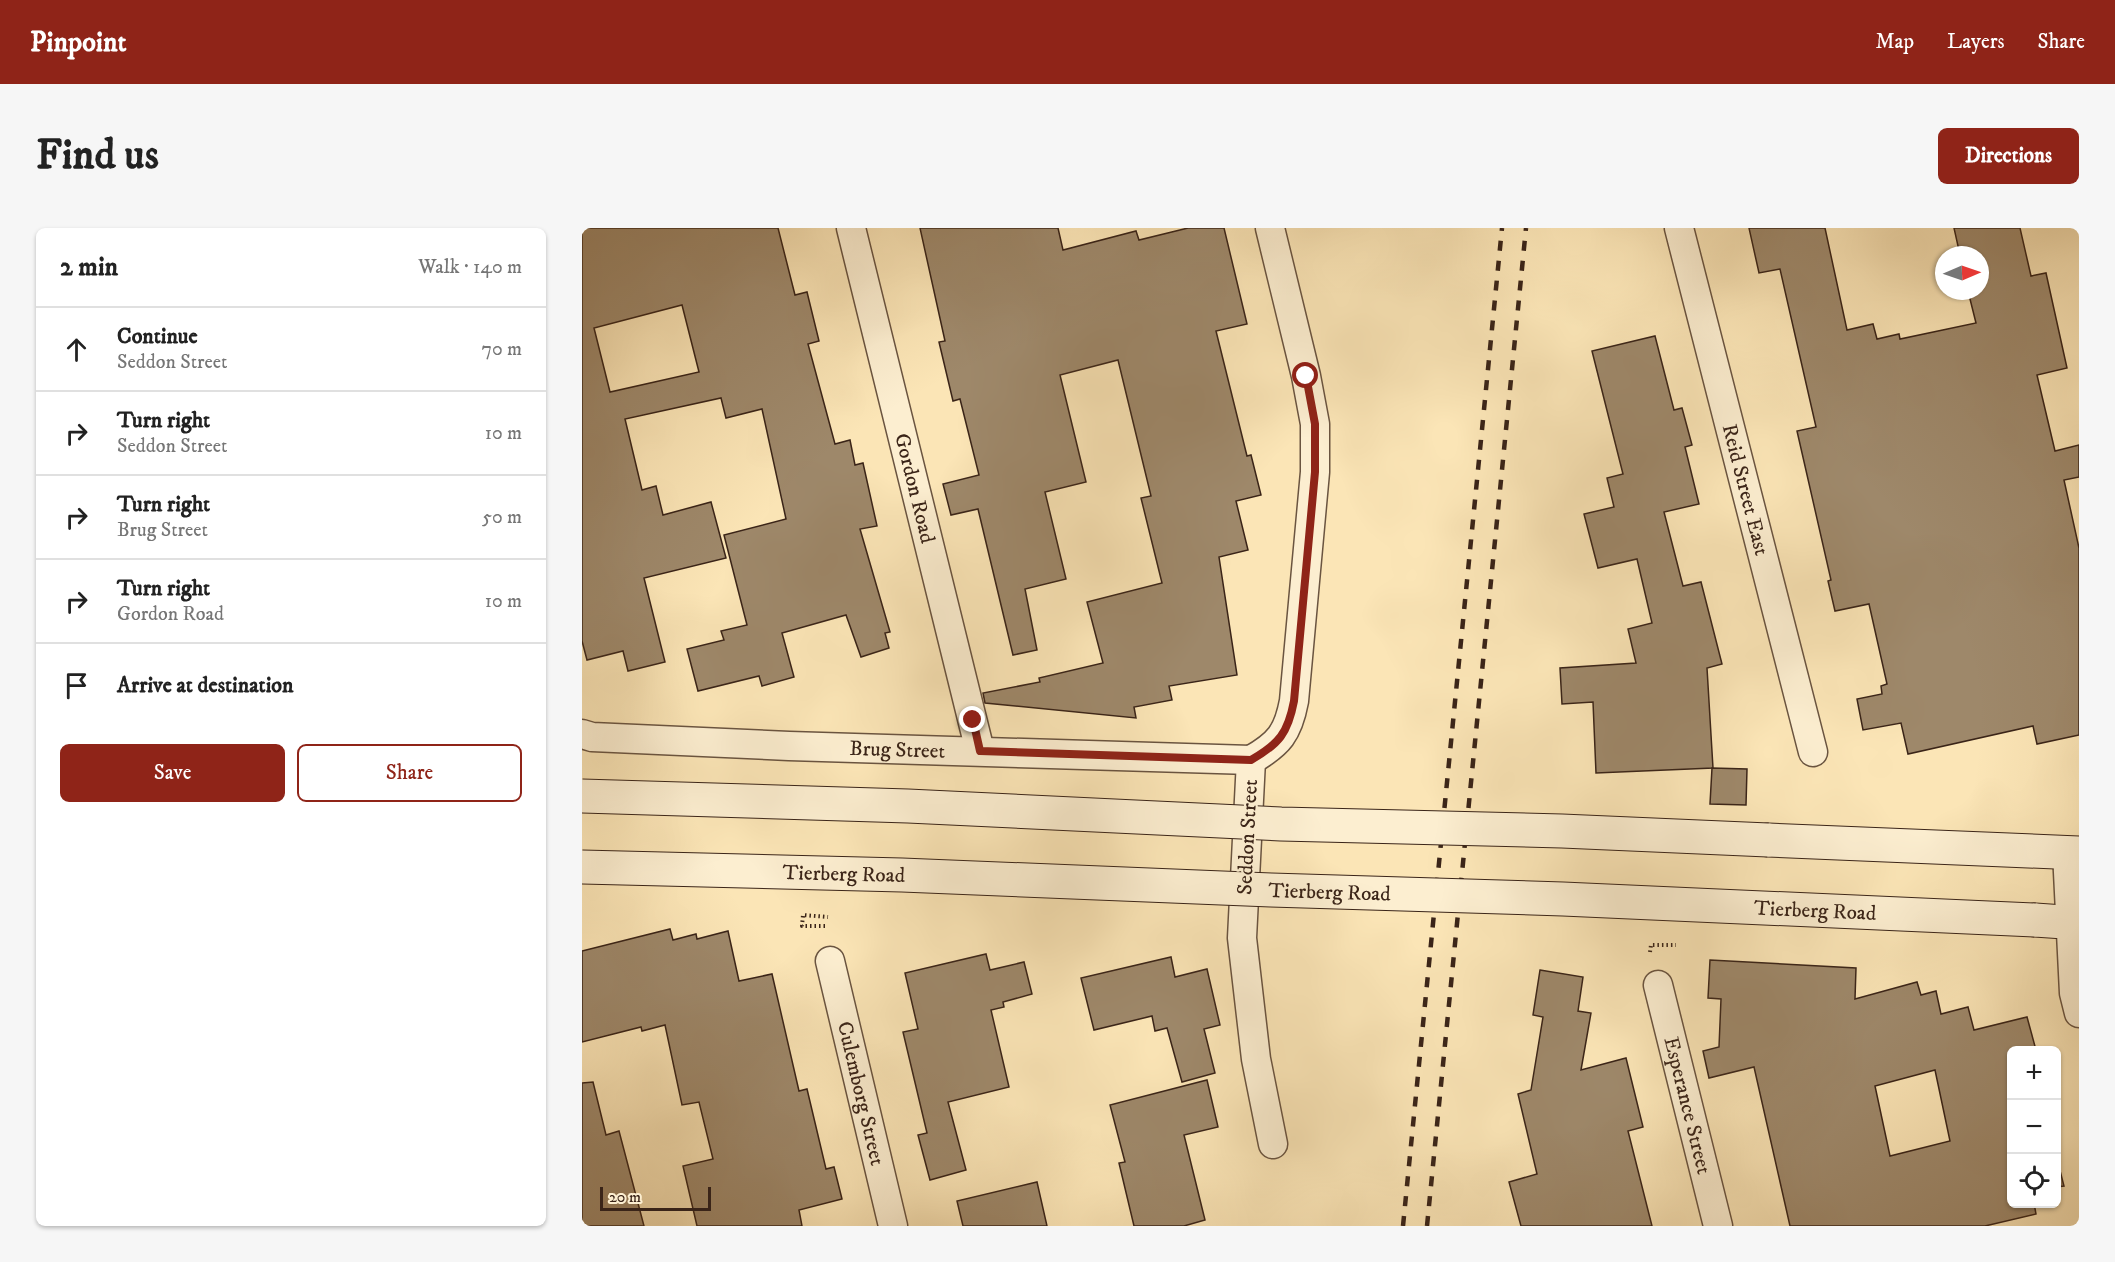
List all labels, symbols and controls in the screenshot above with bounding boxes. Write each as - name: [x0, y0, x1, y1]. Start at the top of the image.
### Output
- text: Pinpoint: [30, 25, 126, 60]
- text: Map: [1875, 29, 1914, 55]
- text: Layers: [1947, 29, 2005, 55]
- text: Share: [2038, 29, 2085, 55]
- button: Directions: [1938, 128, 2079, 184]
- text: Find us: [36, 130, 159, 182]
- north arrow: [1935, 246, 1989, 300]
- text: 2 min: [60, 251, 118, 284]
- text: Walk · 140 m: [418, 255, 522, 280]
- text: Continue: [117, 323, 198, 350]
- icon: ahead: [60, 333, 93, 366]
- text: 70 m: [481, 337, 522, 362]
- text: Seddon Street: [117, 350, 228, 375]
- route start: [1292, 362, 1318, 388]
- text: Turn right: [117, 407, 210, 434]
- icon: right: [60, 417, 93, 450]
- text: 10 m: [485, 421, 522, 446]
- street label: Reid Street East: [1716, 421, 1774, 559]
- street label: Gordon Road: [888, 431, 940, 547]
- text: Seddon Street: [117, 434, 228, 459]
- text: Turn right: [117, 491, 210, 518]
- icon: right: [60, 501, 93, 534]
- text: 50 m: [482, 505, 522, 530]
- text: Brug Street: [117, 518, 208, 543]
- text: Turn right: [117, 575, 210, 602]
- icon: right: [60, 585, 93, 618]
- text: 10 m: [485, 589, 522, 614]
- text: Gordon Road: [117, 602, 224, 627]
- icon: arrive: [60, 669, 93, 702]
- text: Arrive at destination: [117, 672, 294, 699]
- route end: [959, 706, 985, 732]
- street label: Brug Street: [849, 736, 946, 765]
- button: Save: [60, 744, 285, 802]
- button: Share: [297, 744, 522, 802]
- street label: Seddon Street: [1232, 778, 1264, 896]
- street label: Tierberg Road: [782, 860, 906, 889]
- street label: Tierberg Road: [1268, 878, 1392, 908]
- street label: Tierberg Road: [1753, 896, 1877, 927]
- street label: Culemborg Street: [831, 1019, 890, 1168]
- street label: Esperance Street: [1657, 1034, 1717, 1177]
- map controls: [2007, 1046, 2061, 1208]
- button: +: [2007, 1046, 2061, 1100]
- button: −: [2007, 1100, 2061, 1154]
- button: locate: [2007, 1154, 2061, 1208]
- scale bar: [600, 1184, 711, 1212]
- text: 20 m: [609, 1187, 641, 1207]

